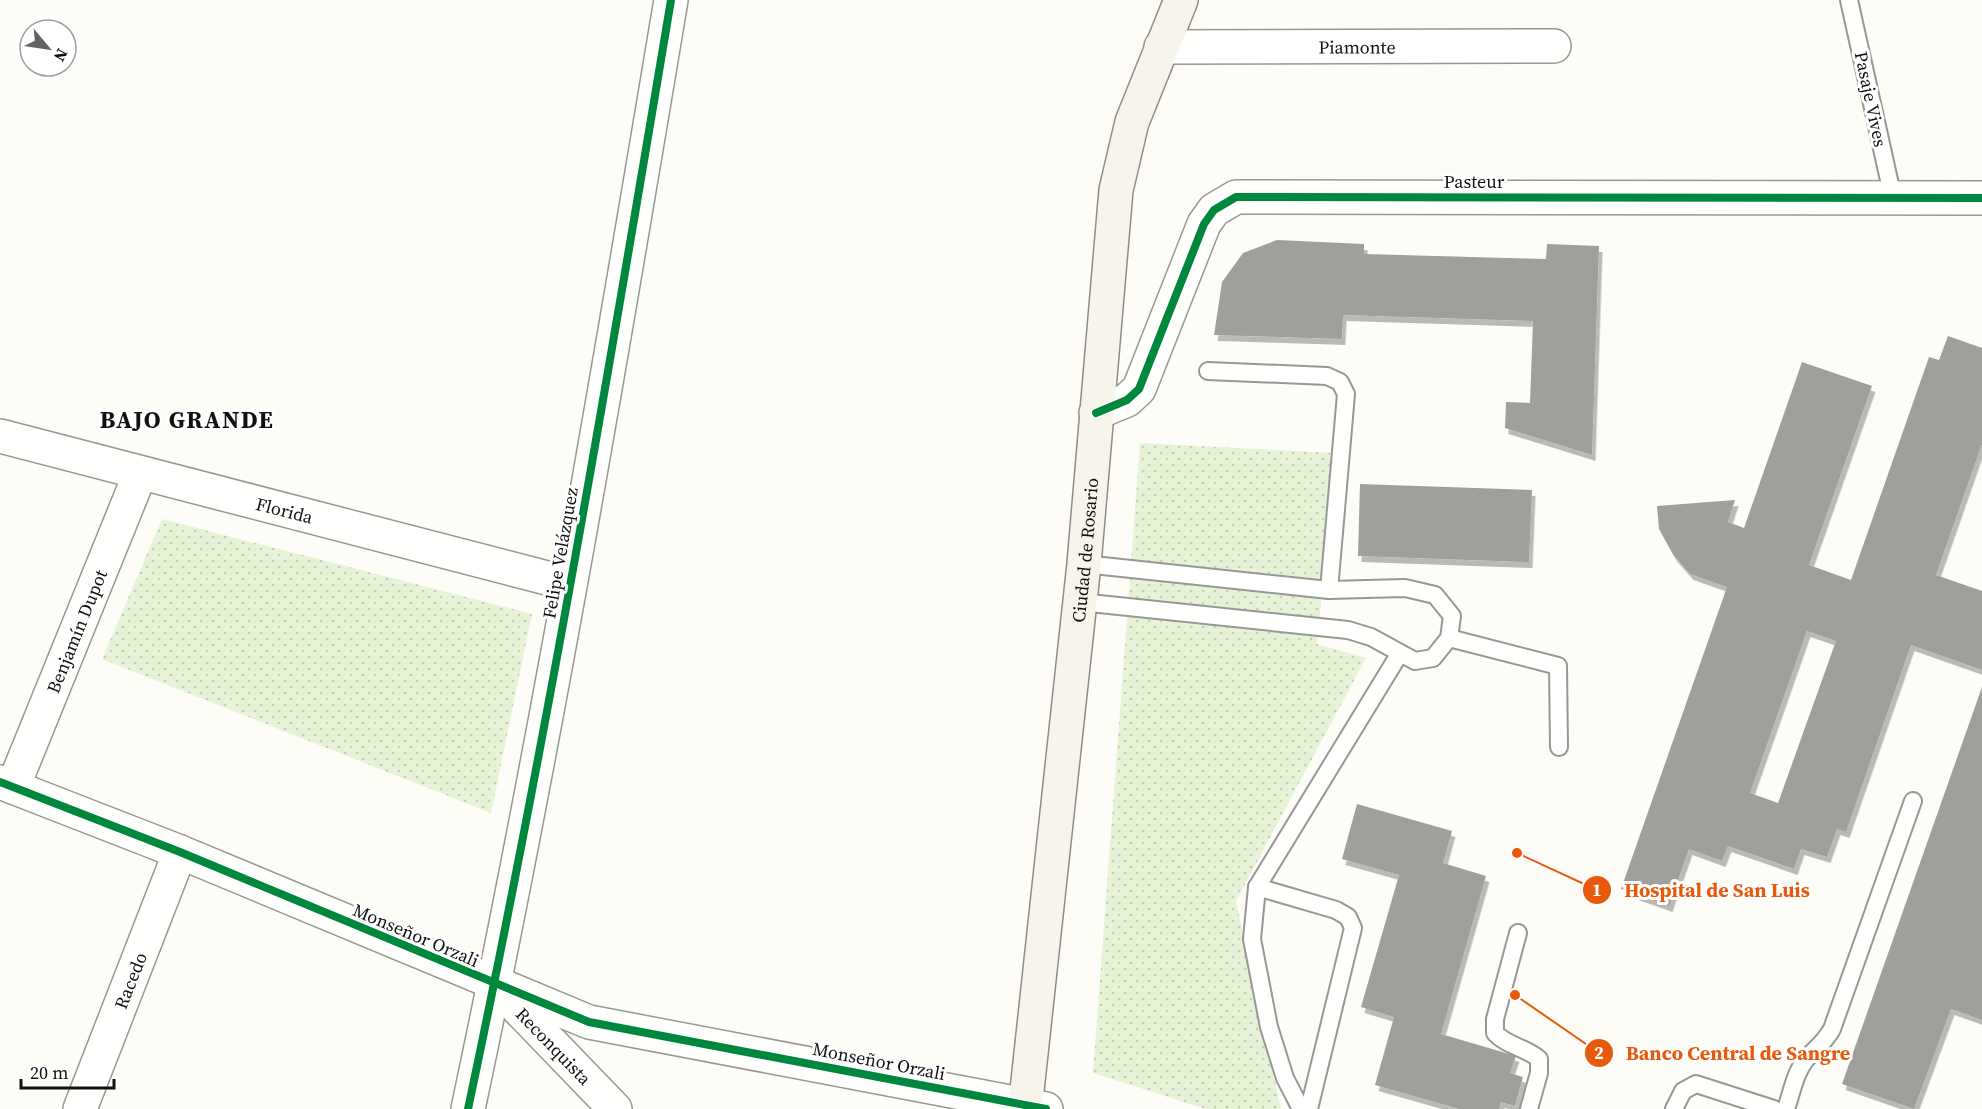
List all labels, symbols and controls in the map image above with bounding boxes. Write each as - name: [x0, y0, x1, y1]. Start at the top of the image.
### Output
- north arrow: [18, 18, 78, 78]
- street label: Piamonte: [1318, 34, 1396, 59]
- text: N: [49, 45, 74, 66]
- street label: Pasaje Vives: [1849, 49, 1893, 149]
- street label: Pasteur: [1444, 169, 1505, 194]
- district label: BAJO GRANDE: [100, 403, 274, 436]
- street label: Ciudad de Rosario: [1065, 477, 1104, 624]
- street label: Felipe Velázquez: [536, 485, 584, 621]
- street label: Florida: [253, 491, 317, 529]
- street label: Benjamín Dupot: [40, 566, 113, 697]
- callout: Hospital de San Luis: [1582, 871, 1822, 909]
- text: Hospital de San Luis: [1624, 876, 1810, 904]
- text: 1: [1592, 877, 1602, 902]
- street label: Monseñor Orzali: [349, 897, 483, 973]
- street label: Racedo: [108, 948, 152, 1012]
- street label: Reconquista: [511, 1001, 598, 1091]
- callout: Banco Central de Sangre: [1584, 1034, 1862, 1072]
- street label: Monseñor Orzali: [811, 1036, 947, 1086]
- text: Banco Central de Sangre: [1626, 1039, 1850, 1067]
- text: 2: [1594, 1040, 1604, 1065]
- scale bar: [21, 1052, 114, 1090]
- text: 20 m: [30, 1060, 68, 1085]

